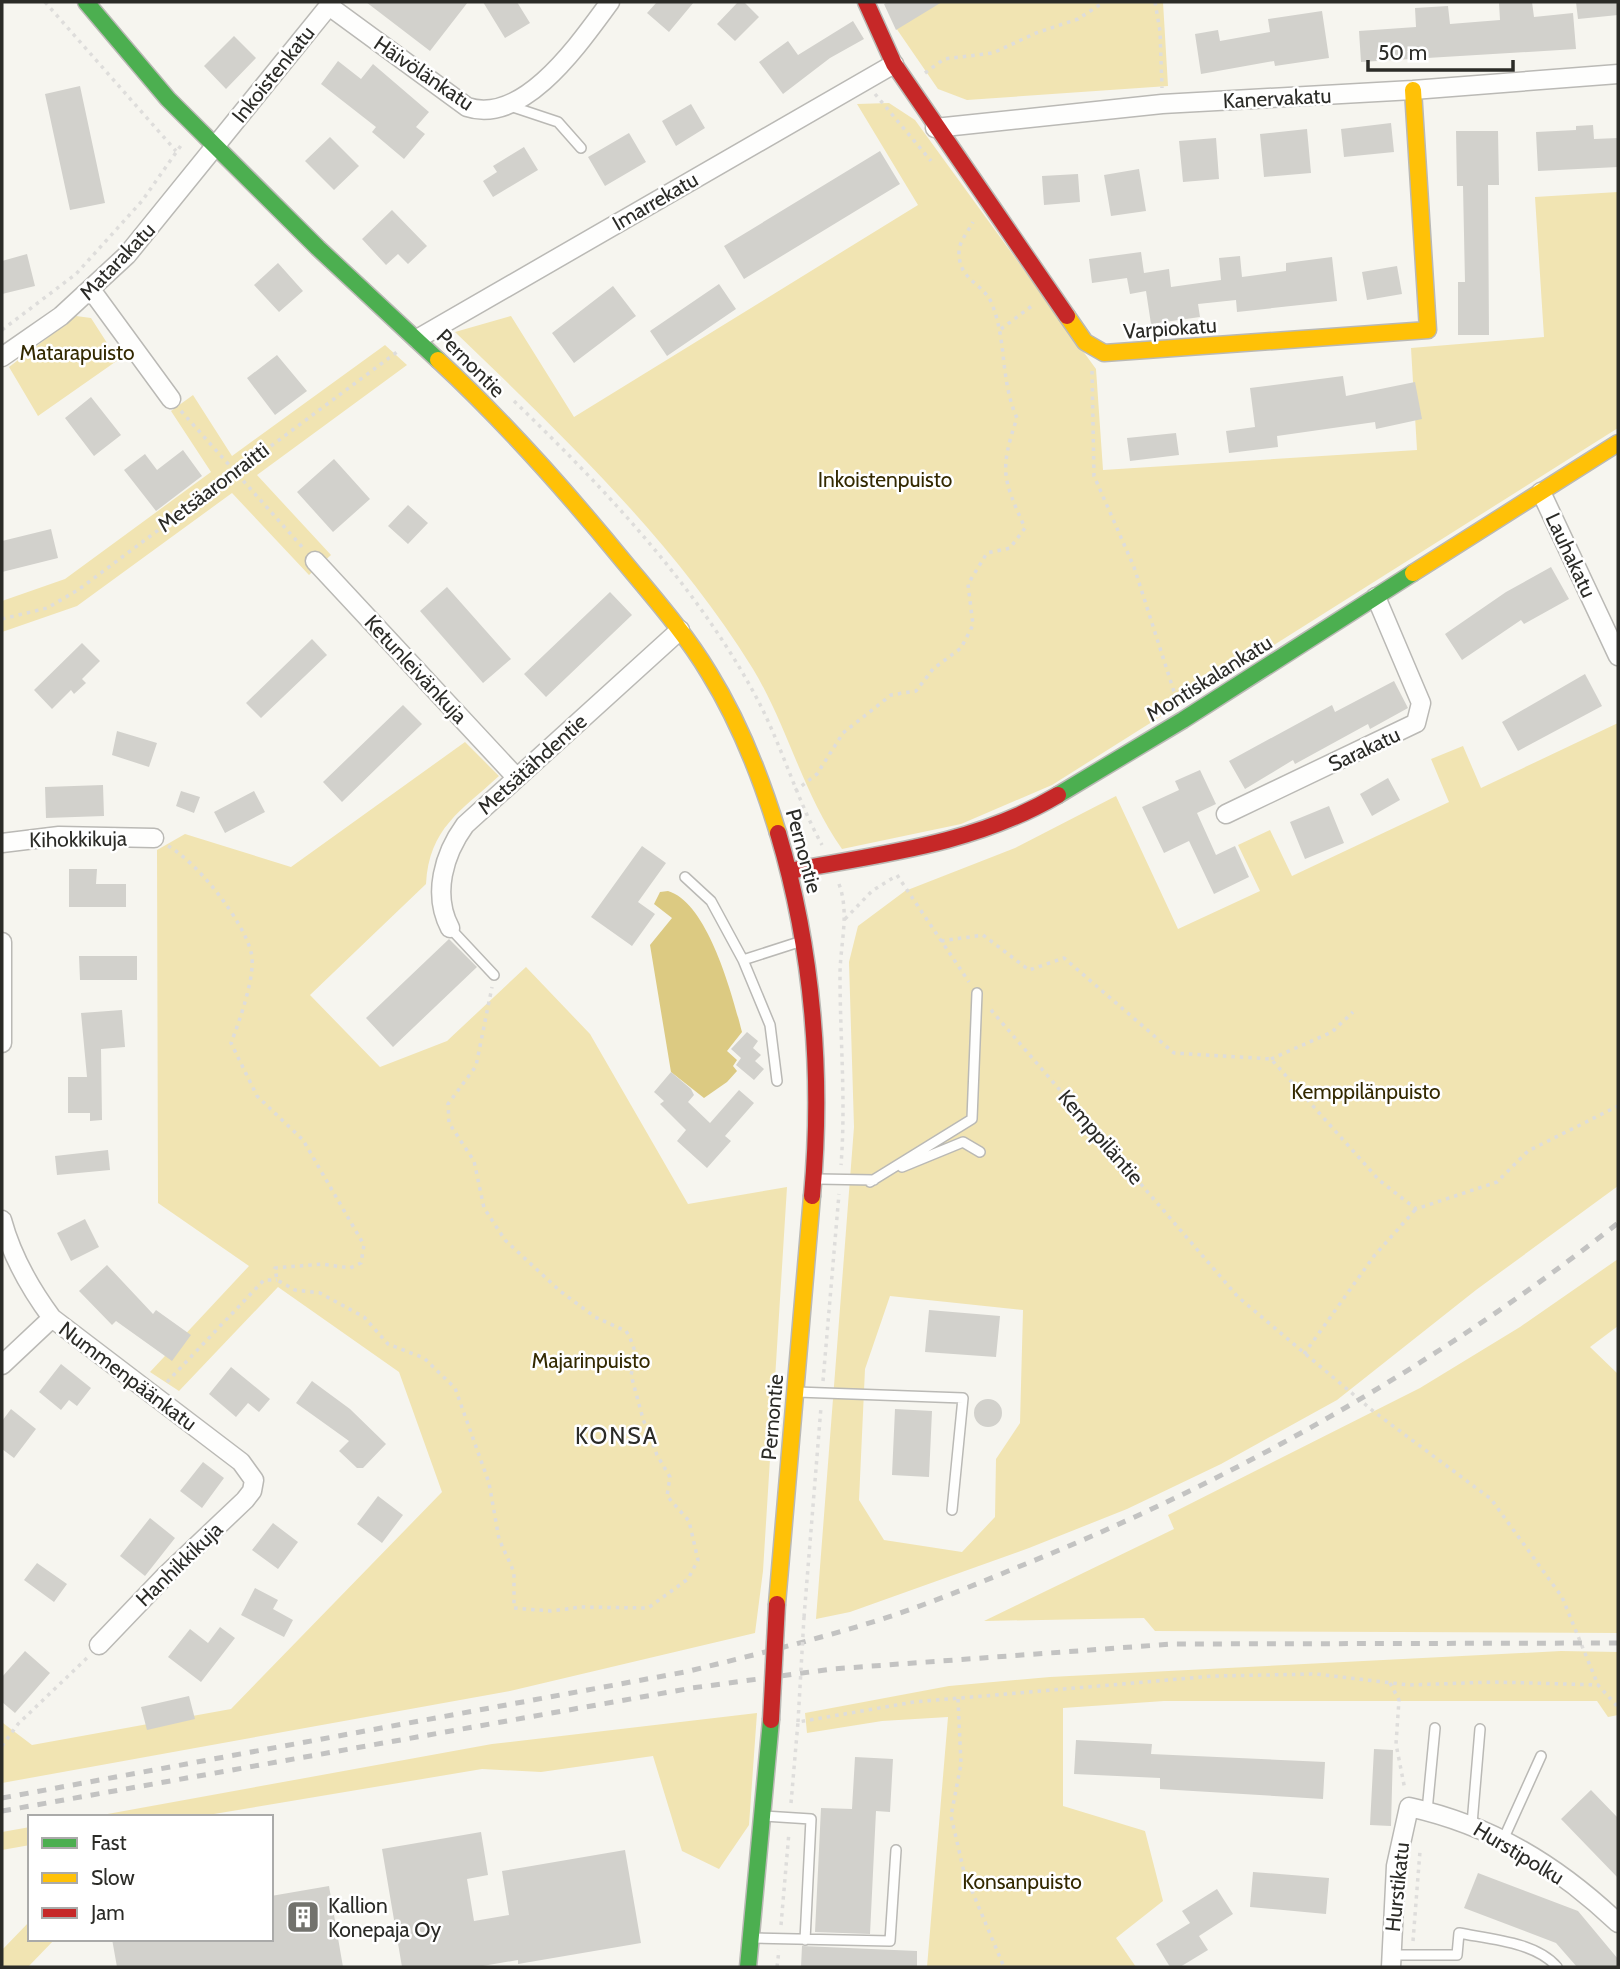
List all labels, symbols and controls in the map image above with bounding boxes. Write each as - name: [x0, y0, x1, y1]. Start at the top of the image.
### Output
- street label: Inkoistenkatu: [226, 21, 320, 127]
- scale bar: [1368, 28, 1513, 72]
- street label: Häivölänkatu: [369, 31, 479, 115]
- text: 50 m: [1378, 40, 1427, 65]
- street label: Kanervakatu: [1222, 83, 1332, 113]
- street label: Imarrekatu: [608, 167, 702, 235]
- street label: Matarakatu: [74, 217, 160, 305]
- street label: Varpiokatu: [1122, 312, 1218, 344]
- street label: Pernontie: [432, 324, 511, 403]
- park label: Matarapuisto: [20, 340, 134, 365]
- street label: Metsäaronraitti: [152, 437, 274, 537]
- park label: Inkoistenpuisto: [818, 467, 952, 492]
- street label: Lauhakatu: [1541, 509, 1601, 601]
- street label: Ketunleivänkuja: [359, 610, 472, 729]
- street label: Montiskalankatu: [1142, 629, 1276, 727]
- street label: Metsätähdentie: [472, 708, 592, 819]
- street label: Sarakatu: [1324, 722, 1404, 776]
- street label: Pernontie: [781, 806, 827, 896]
- street label: Kihokkikuja: [29, 826, 127, 853]
- park label: Kemppilänpuisto: [1291, 1079, 1441, 1104]
- street label: Kemppiläntie: [1053, 1085, 1149, 1190]
- street label: Nummenpäänkatu: [54, 1316, 202, 1436]
- park label: Majarinpuisto: [532, 1348, 650, 1374]
- street label: Pernontie: [756, 1373, 788, 1461]
- district label: KONSA: [575, 1422, 659, 1450]
- street label: Hanhikkikuja: [131, 1517, 228, 1612]
- legend: [28, 1815, 273, 1941]
- street label: Hurstipolku: [1469, 1816, 1569, 1890]
- text: Fast: [91, 1830, 127, 1855]
- street label: Hurstikatu: [1380, 1841, 1414, 1933]
- text: Slow: [91, 1865, 135, 1890]
- park label: Konsanpuisto: [962, 1869, 1082, 1894]
- place label: Kallion Konepaja Oy: [328, 1893, 441, 1943]
- building icon: Kallion Konepaja Oy: [284, 1898, 322, 1936]
- text: Jam: [90, 1900, 125, 1925]

